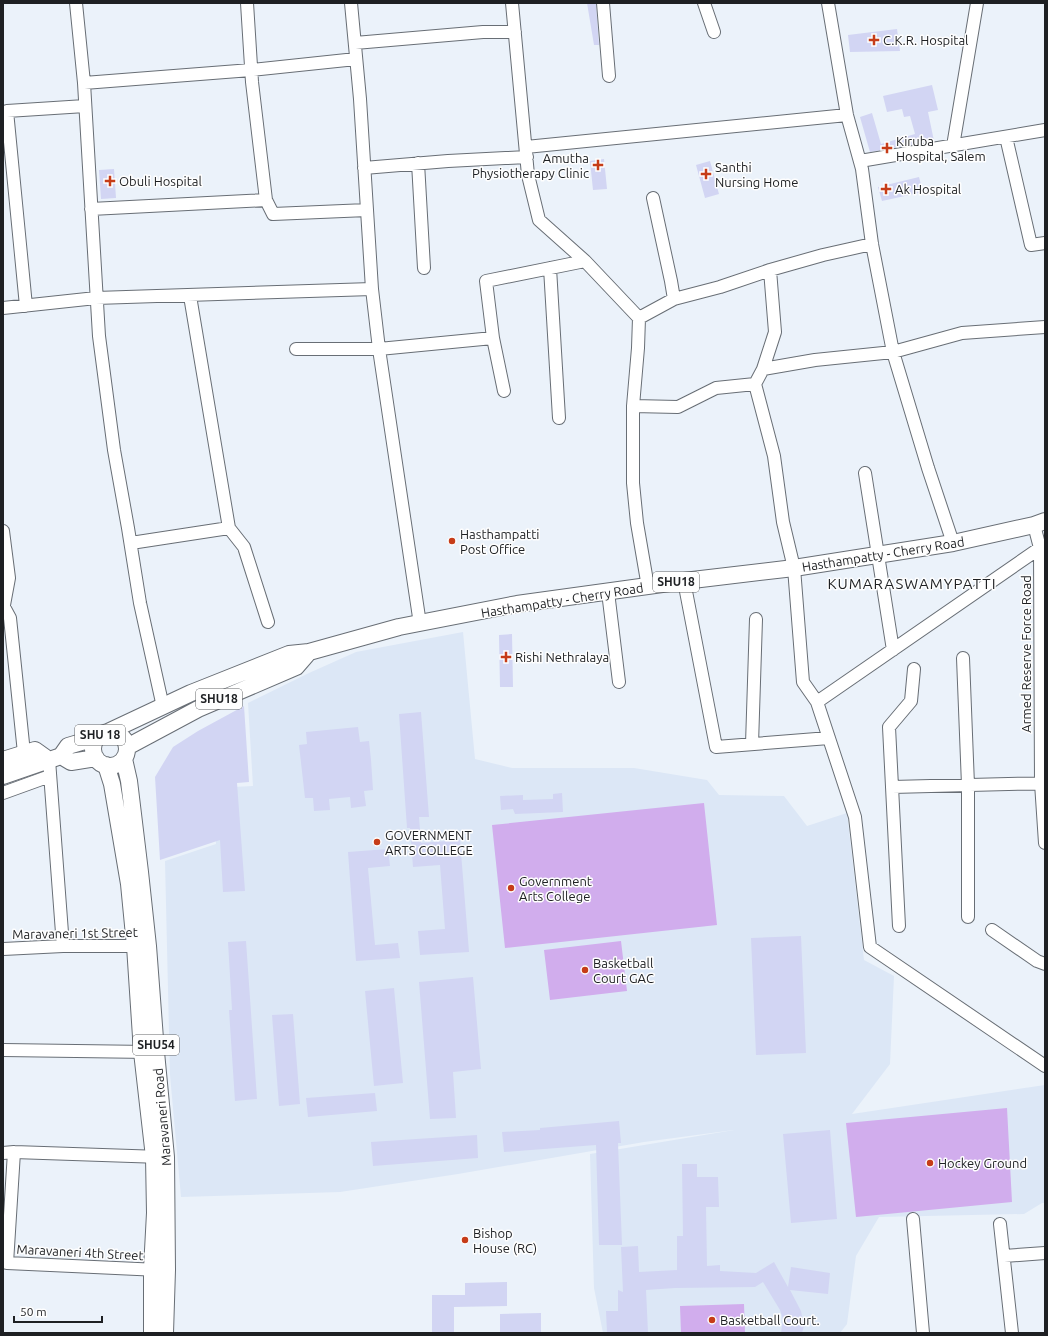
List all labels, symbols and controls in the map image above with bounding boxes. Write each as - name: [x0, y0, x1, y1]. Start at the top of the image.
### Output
- place label: C.K.R. Hospital: [883, 33, 969, 47]
- marker: C.K.R. Hospital: [868, 34, 880, 46]
- place label: Kiruba Hospital, Salem: [896, 134, 986, 164]
- marker: Kiruba Hospital, Salem: [881, 142, 893, 154]
- place label: Amutha Physiotherapy Clinic: [472, 151, 589, 180]
- marker: Amutha Physiotherapy Clinic: [592, 159, 604, 171]
- place label: Santhi Nursing Home: [715, 160, 798, 189]
- marker: Santhi Nursing Home: [700, 168, 712, 180]
- place label: Obuli Hospital: [119, 174, 202, 188]
- marker: Obuli Hospital: [104, 175, 116, 187]
- place label: Ak Hospital: [895, 182, 962, 196]
- marker: Ak Hospital: [880, 183, 892, 195]
- place label: Hasthampatti Post Office: [460, 527, 539, 556]
- street label: Hasthampatty - Cherry Road: [801, 534, 965, 574]
- marker: Hasthampatti Post Office: [447, 536, 457, 546]
- road number: SHU18: [653, 572, 699, 592]
- district label: KUMARASWAMYPATTI: [827, 575, 997, 592]
- street label: Armed Reserve Force Road: [1019, 575, 1033, 733]
- street label: Hasthampatty - Cherry Road: [480, 580, 644, 620]
- place label: Rishi Nethralaya: [515, 650, 609, 664]
- marker: Rishi Nethralaya: [500, 651, 512, 663]
- road number: SHU18: [196, 689, 242, 709]
- road number: SHU 18: [75, 725, 125, 745]
- place label: GOVERNMENT ARTS COLLEGE: [385, 828, 473, 857]
- marker: GOVERNMENT ARTS COLLEGE: [372, 837, 382, 847]
- place label: Government Arts College: [519, 874, 592, 903]
- marker: Government Arts College: [506, 883, 516, 893]
- street label: Maravaneri 1st Street: [12, 925, 138, 941]
- place label: Basketball Court GAC: [593, 956, 654, 985]
- marker: Basketball Court GAC: [580, 965, 590, 975]
- road number: SHU54: [133, 1035, 179, 1055]
- street label: Maravaneri Road: [151, 1067, 173, 1167]
- place label: Hockey Ground: [938, 1156, 1027, 1170]
- marker: Hockey Ground: [925, 1158, 935, 1168]
- place label: Bishop House (RC): [473, 1226, 537, 1256]
- marker: Bishop House (RC): [460, 1235, 470, 1245]
- street label: Maravaneri 4th Street: [16, 1242, 144, 1262]
- scale bar: [14, 1298, 102, 1324]
- text: 50 m: [20, 1305, 47, 1318]
- place label: Basketball Court.: [720, 1313, 820, 1327]
- marker: Basketball Court.: [707, 1315, 717, 1325]

